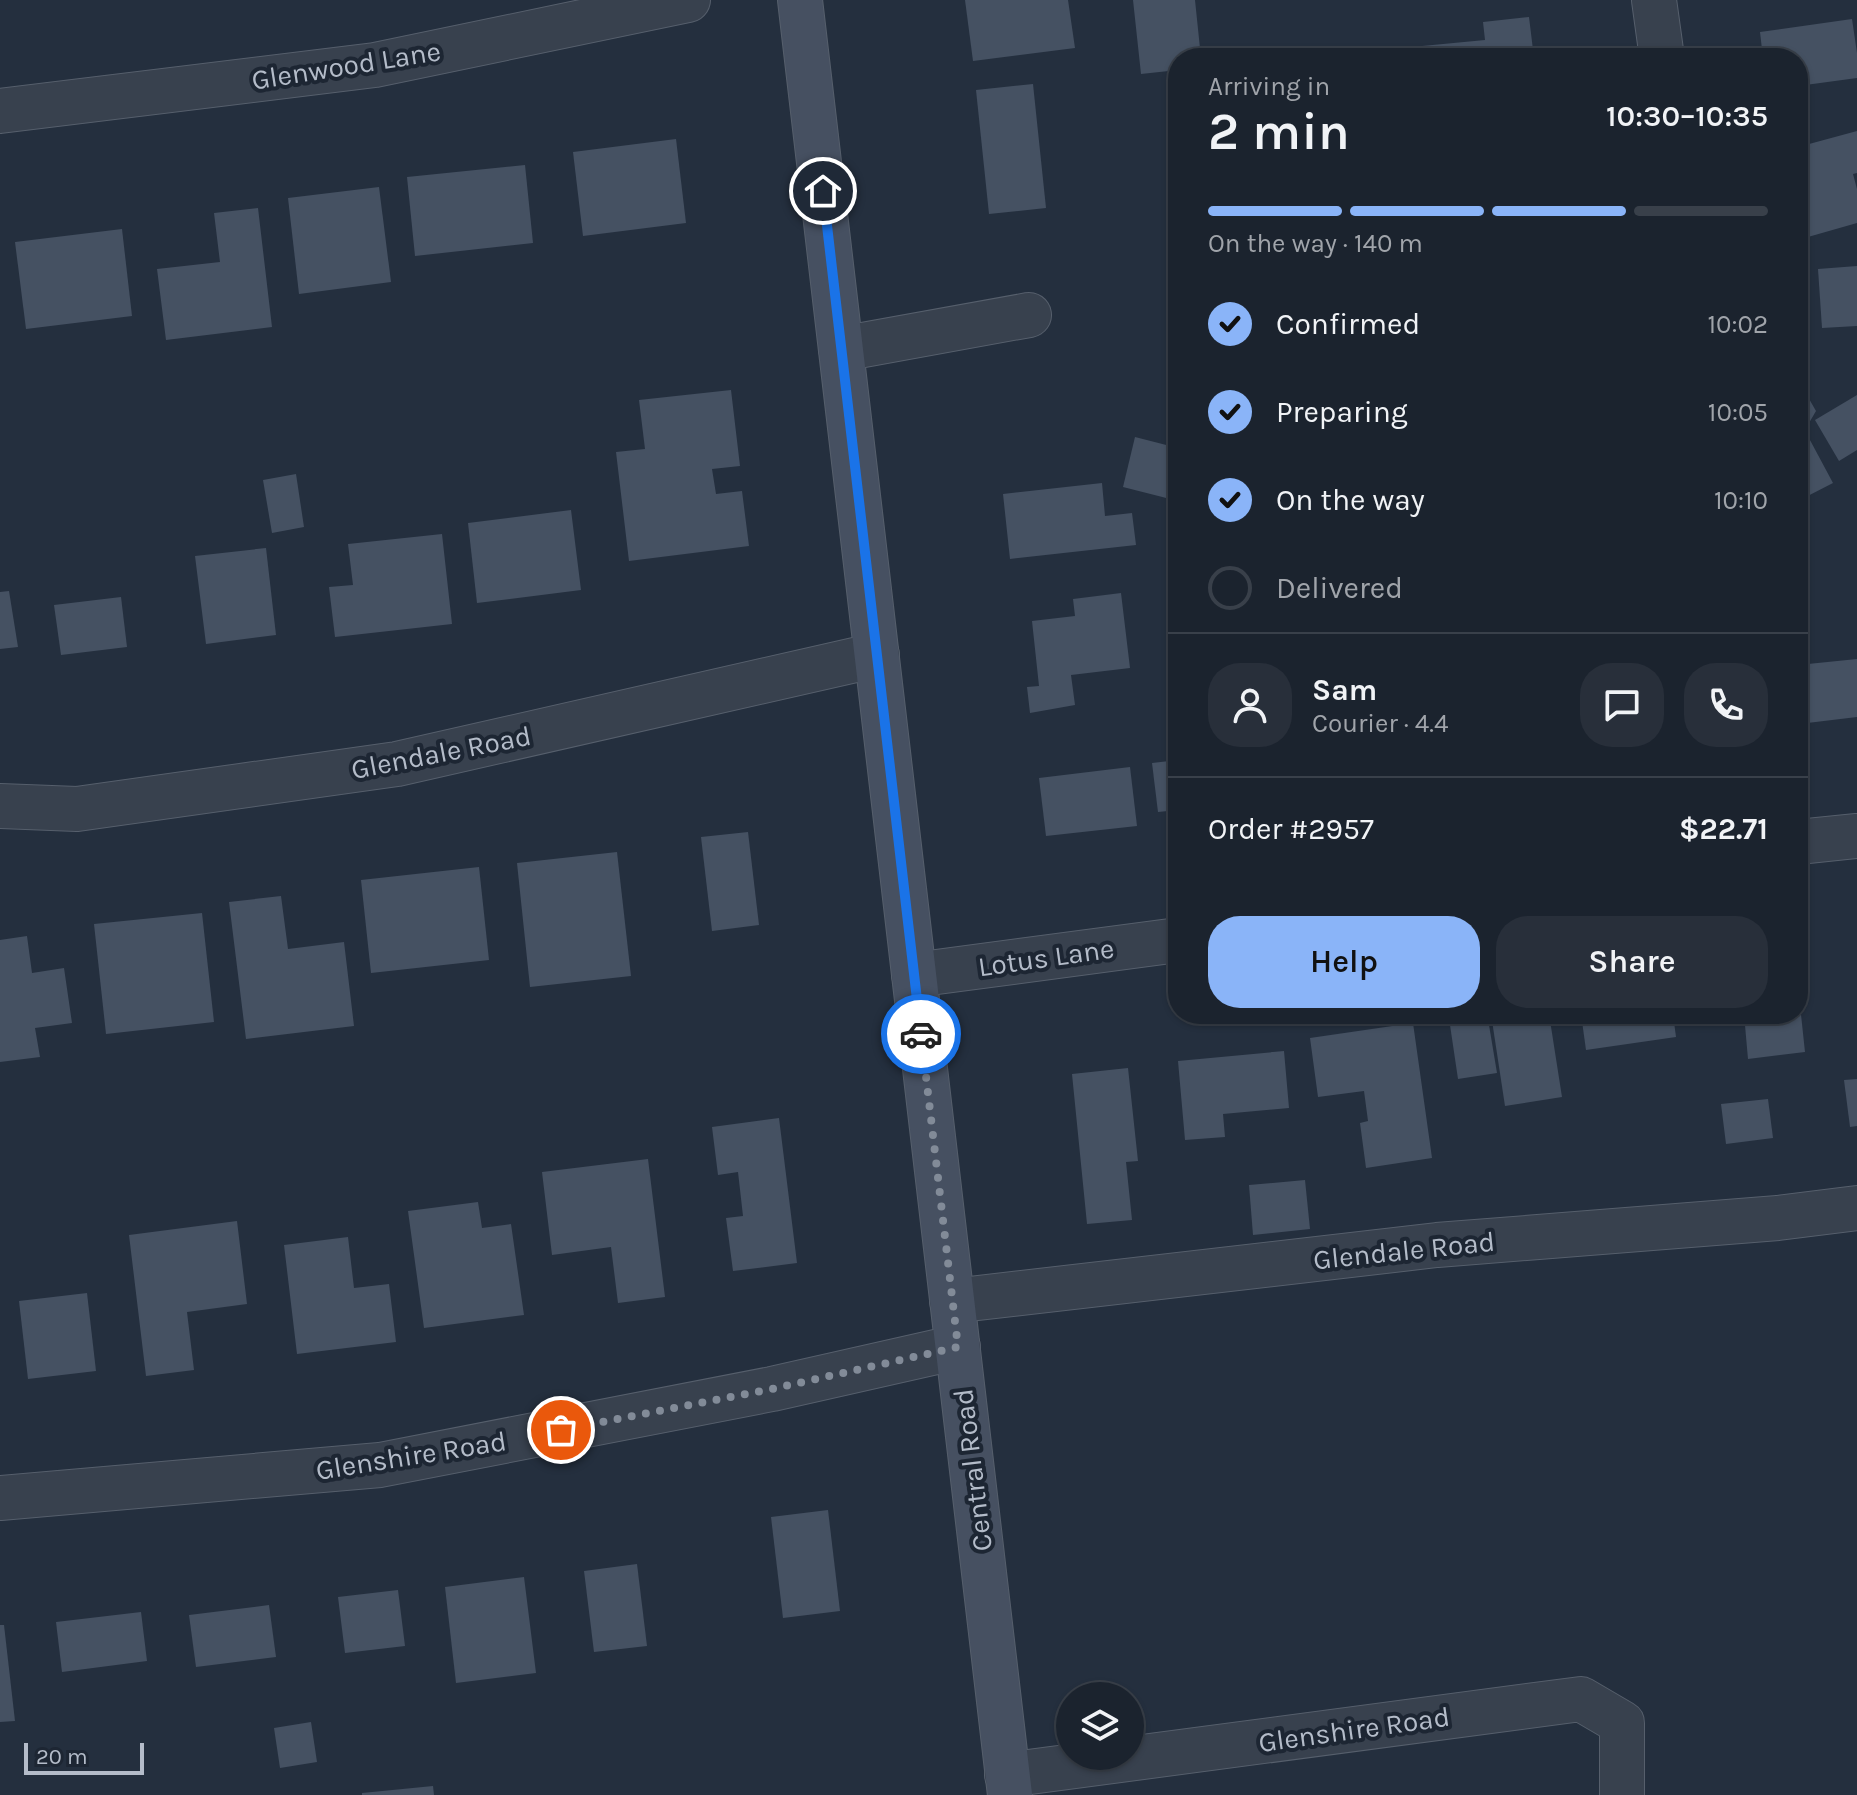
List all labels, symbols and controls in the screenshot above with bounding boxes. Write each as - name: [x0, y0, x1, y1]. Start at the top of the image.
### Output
- street label: Glenwood Lane: [249, 34, 443, 97]
- text: Arriving in: [1208, 71, 1330, 102]
- text: 10:30–10:35: [1606, 98, 1768, 134]
- text: 2 min: [1208, 101, 1350, 162]
- pin: [789, 157, 857, 225]
- icon: home: [801, 169, 845, 213]
- text: On the way · 140 m: [1208, 228, 1423, 259]
- icon: check: [1208, 302, 1252, 346]
- text: Confirmed: [1276, 306, 1420, 342]
- text: 10:02: [1707, 309, 1768, 340]
- icon: check: [1208, 390, 1252, 434]
- text: Preparing: [1276, 394, 1408, 430]
- text: 10:05: [1708, 397, 1768, 428]
- icon: check: [1208, 478, 1252, 522]
- text: On the way: [1276, 482, 1425, 518]
- text: 10:10: [1714, 485, 1768, 516]
- text: Delivered: [1276, 570, 1403, 606]
- button: person: [1208, 663, 1292, 747]
- button: chat: [1580, 663, 1664, 747]
- button: phone: [1684, 663, 1768, 747]
- text: Sam: [1312, 672, 1377, 708]
- text: Courier · 4.4: [1312, 708, 1448, 739]
- street label: Glendale Road: [348, 719, 534, 786]
- text: Order #2957: [1208, 811, 1374, 847]
- text: $22.71: [1679, 811, 1768, 847]
- button: Help: [1208, 916, 1480, 1008]
- button: Share: [1496, 916, 1768, 1008]
- street label: Lotus Lane: [976, 932, 1116, 983]
- courier: [881, 994, 961, 1074]
- icon: car: [899, 1012, 943, 1056]
- street label: Glendale Road: [1312, 1225, 1497, 1276]
- street label: Central Road: [946, 1387, 999, 1553]
- pin: [527, 1396, 595, 1464]
- icon: bag: [539, 1408, 583, 1452]
- street label: Glenshire Road: [313, 1424, 509, 1487]
- map controls: [1056, 1682, 1144, 1770]
- button: layers: [1056, 1682, 1144, 1770]
- street label: Glenshire Road: [1256, 1700, 1452, 1759]
- scale bar: [24, 1739, 144, 1775]
- text: 20 m: [36, 1744, 88, 1770]

